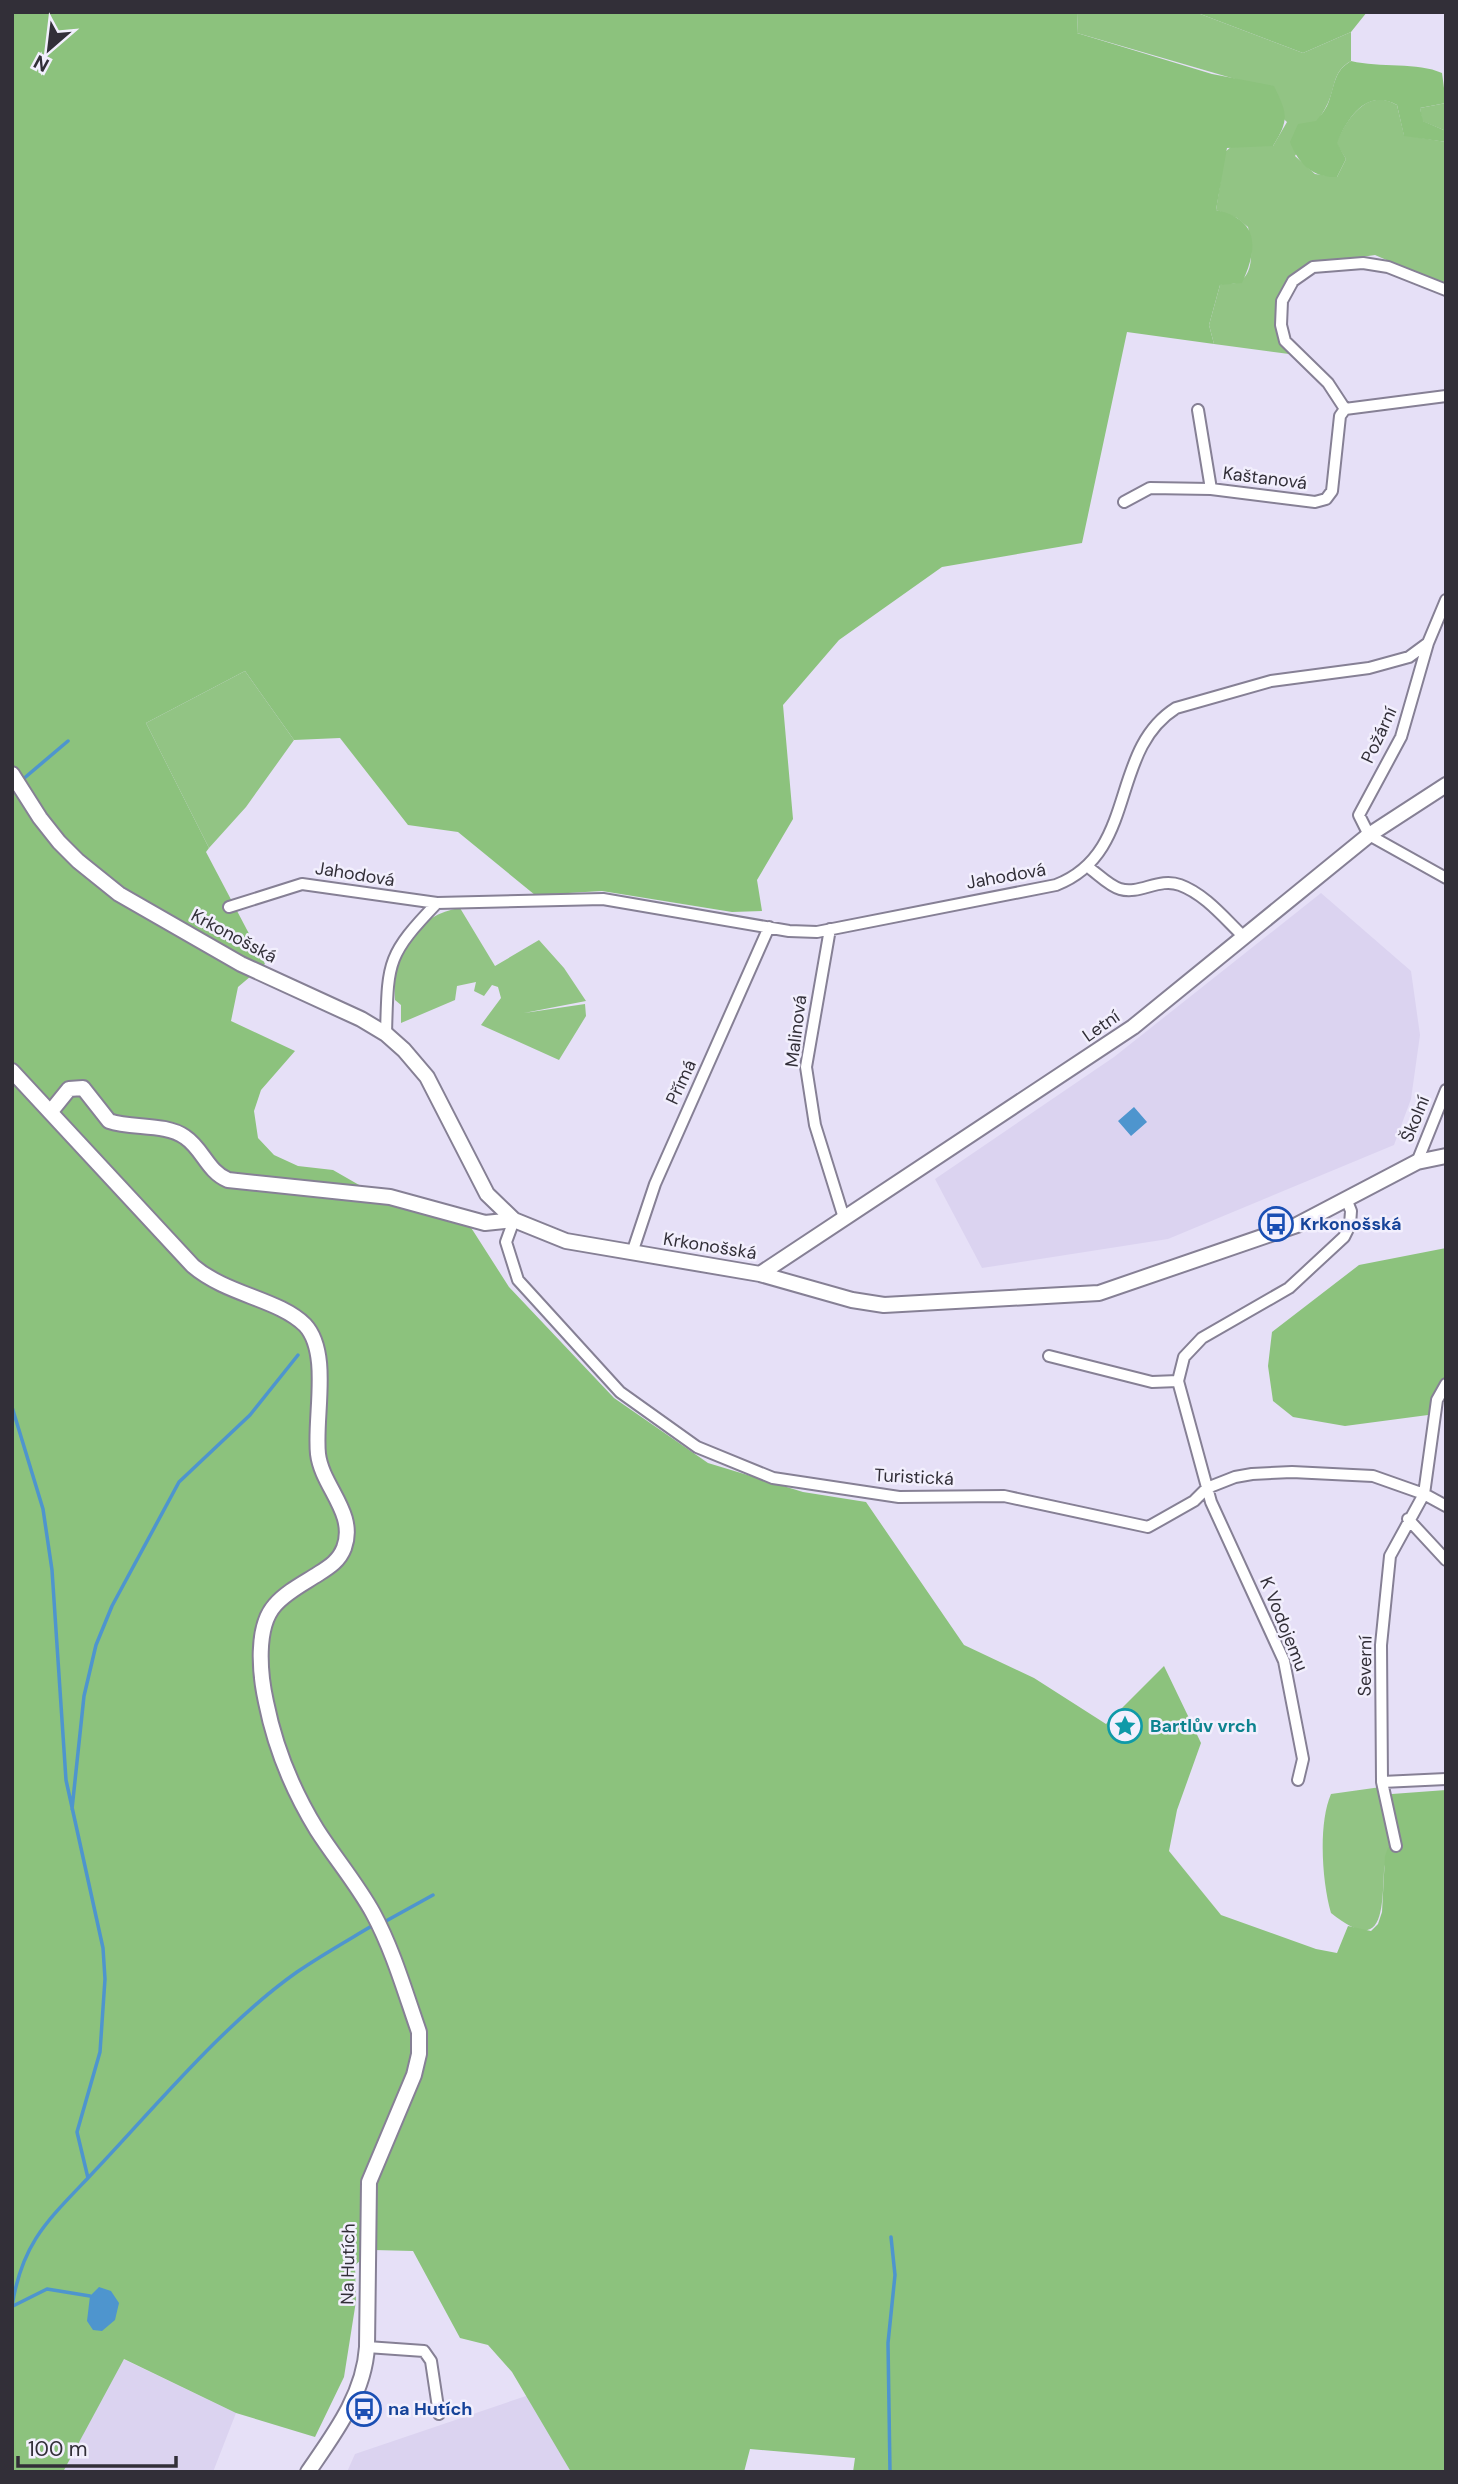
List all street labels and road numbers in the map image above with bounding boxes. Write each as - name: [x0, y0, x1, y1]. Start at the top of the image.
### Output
- street label: Kaštanová: [1221, 461, 1309, 495]
- street label: Požární: [1356, 703, 1402, 767]
- street label: Jahodová: [314, 856, 396, 892]
- street label: Jahodová: [964, 857, 1048, 895]
- street label: Krkonošská: [187, 903, 281, 969]
- street label: Malinová: [780, 993, 812, 1069]
- street label: Letní: [1078, 1005, 1124, 1047]
- street label: Přímá: [660, 1056, 702, 1108]
- street label: Školní: [1395, 1092, 1435, 1146]
- street label: Krkonošská: [662, 1227, 758, 1265]
- street label: Turistická: [874, 1463, 954, 1491]
- street label: K Vodojemu: [1254, 1573, 1314, 1675]
- street label: Severní: [1352, 1636, 1378, 1696]
- street label: Na Hutích: [335, 2223, 361, 2305]

